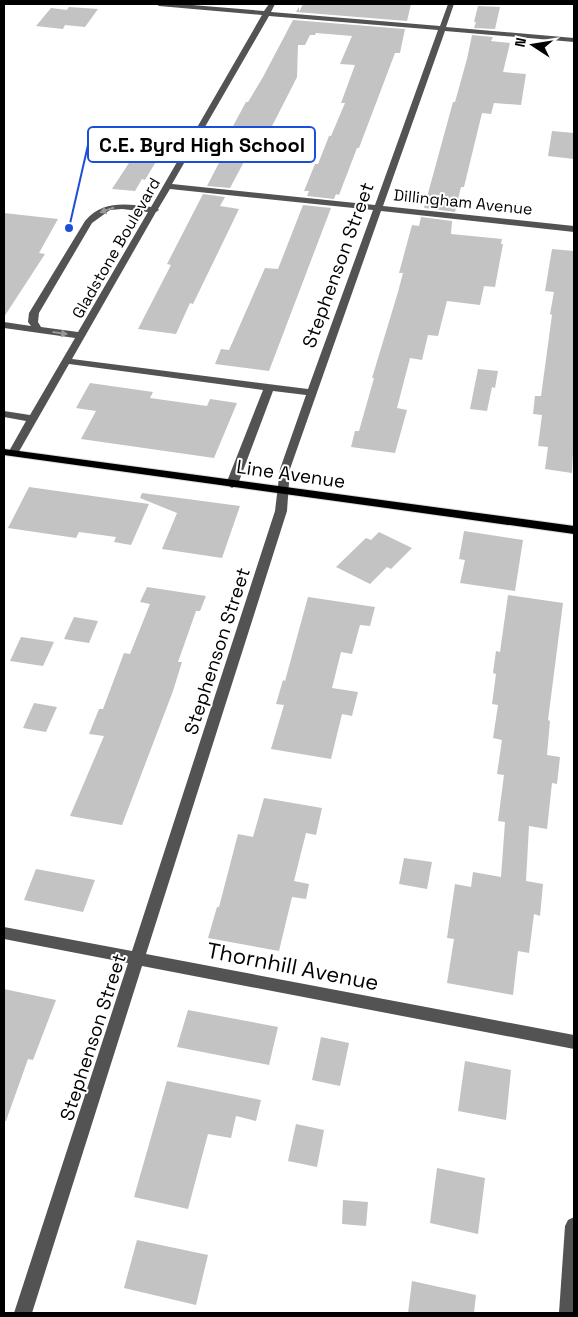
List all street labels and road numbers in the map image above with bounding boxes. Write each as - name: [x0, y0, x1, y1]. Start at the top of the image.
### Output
- street label: Gladstone Boulevard: [67, 174, 165, 322]
- street label: Stephenson Street: [296, 179, 380, 351]
- street label: Dillingham Avenue: [393, 184, 533, 220]
- street label: Line Avenue: [235, 454, 347, 494]
- street label: Stephenson Street: [178, 564, 256, 738]
- street label: Thornhill Avenue: [205, 936, 381, 996]
- street label: Stephenson Street: [54, 950, 132, 1124]

